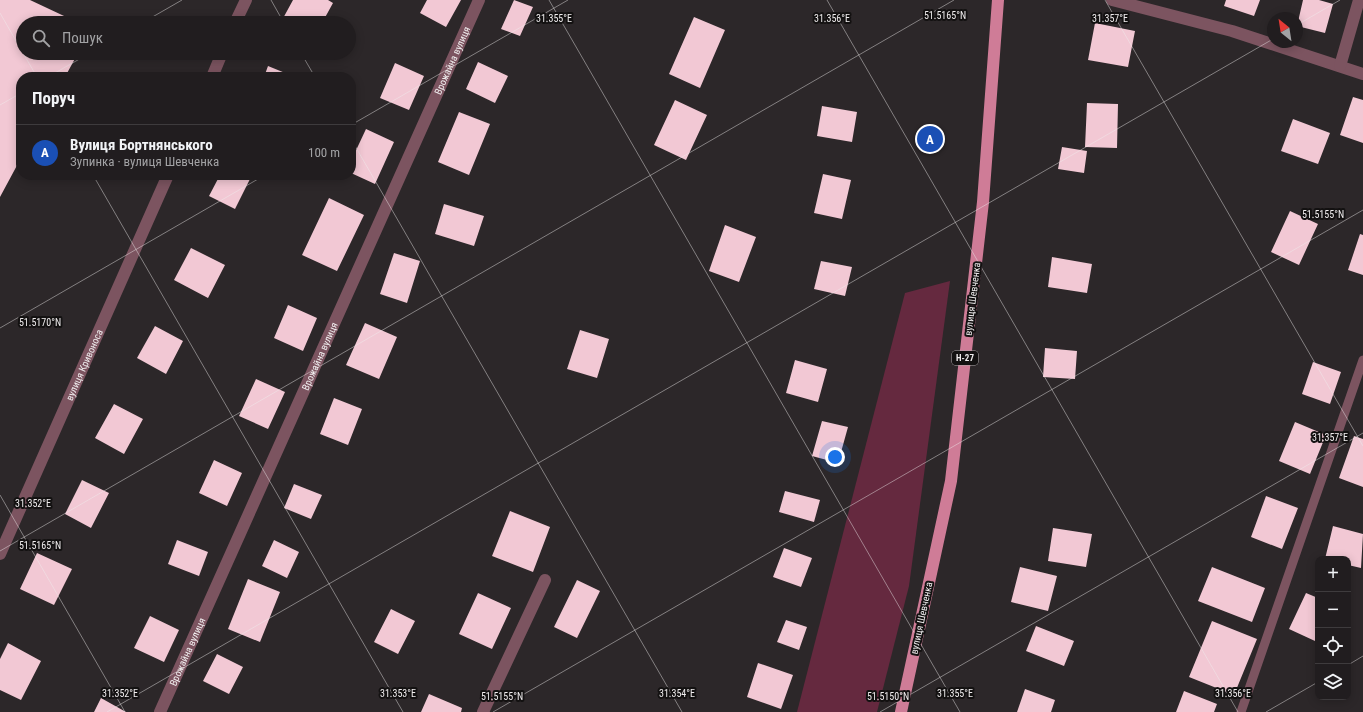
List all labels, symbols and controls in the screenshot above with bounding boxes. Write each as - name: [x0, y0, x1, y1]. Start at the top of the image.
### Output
- text: 51.5165°N: [924, 10, 966, 21]
- north arrow: [1267, 12, 1303, 48]
- text: 31.355°E: [536, 13, 572, 24]
- text: 31.356°E: [814, 13, 850, 24]
- text: 31.357°E: [1092, 13, 1128, 24]
- search box: [16, 16, 356, 60]
- street label: Врожайна вулиця: [432, 25, 472, 96]
- icon: search: [30, 27, 52, 49]
- text: Пошук: [62, 29, 103, 47]
- text: Поруч: [32, 88, 75, 108]
- pin: A: [917, 124, 943, 154]
- text: Вулиця Бортнянського: [70, 136, 213, 154]
- text: A: [41, 145, 49, 160]
- text: 100 m: [308, 145, 340, 160]
- text: Зупинка · вулиця Шевченка: [70, 154, 219, 169]
- text: 51.5155°N: [1302, 209, 1344, 220]
- street label: вулиця Шевченка: [963, 262, 982, 336]
- text: 51.5170°N: [19, 317, 61, 328]
- street label: Врожайна вулиця: [300, 320, 340, 392]
- street label: вулиця Кривоноса: [64, 327, 105, 402]
- road number: Н-27: [952, 351, 978, 365]
- text: 31.357°E: [1312, 432, 1348, 443]
- your location: [825, 447, 845, 467]
- text: 31.352°E: [15, 498, 51, 509]
- text: 51.5165°N: [19, 540, 61, 551]
- map controls: [1315, 556, 1351, 700]
- button: +: [1315, 556, 1351, 592]
- street label: вулиця Шевченка: [908, 581, 935, 655]
- button: −: [1315, 592, 1351, 628]
- street label: Врожайна вулиця: [167, 616, 208, 688]
- button: locate: [1315, 628, 1351, 664]
- button: layers: [1315, 664, 1351, 700]
- text: 31.352°E: [102, 688, 138, 699]
- text: 31.353°E: [380, 688, 416, 699]
- text: 31.354°E: [659, 688, 695, 699]
- text: 31.355°E: [937, 688, 973, 699]
- text: 31.356°E: [1215, 688, 1251, 699]
- text: 51.5155°N: [481, 691, 523, 702]
- text: 51.5150°N: [867, 691, 909, 702]

